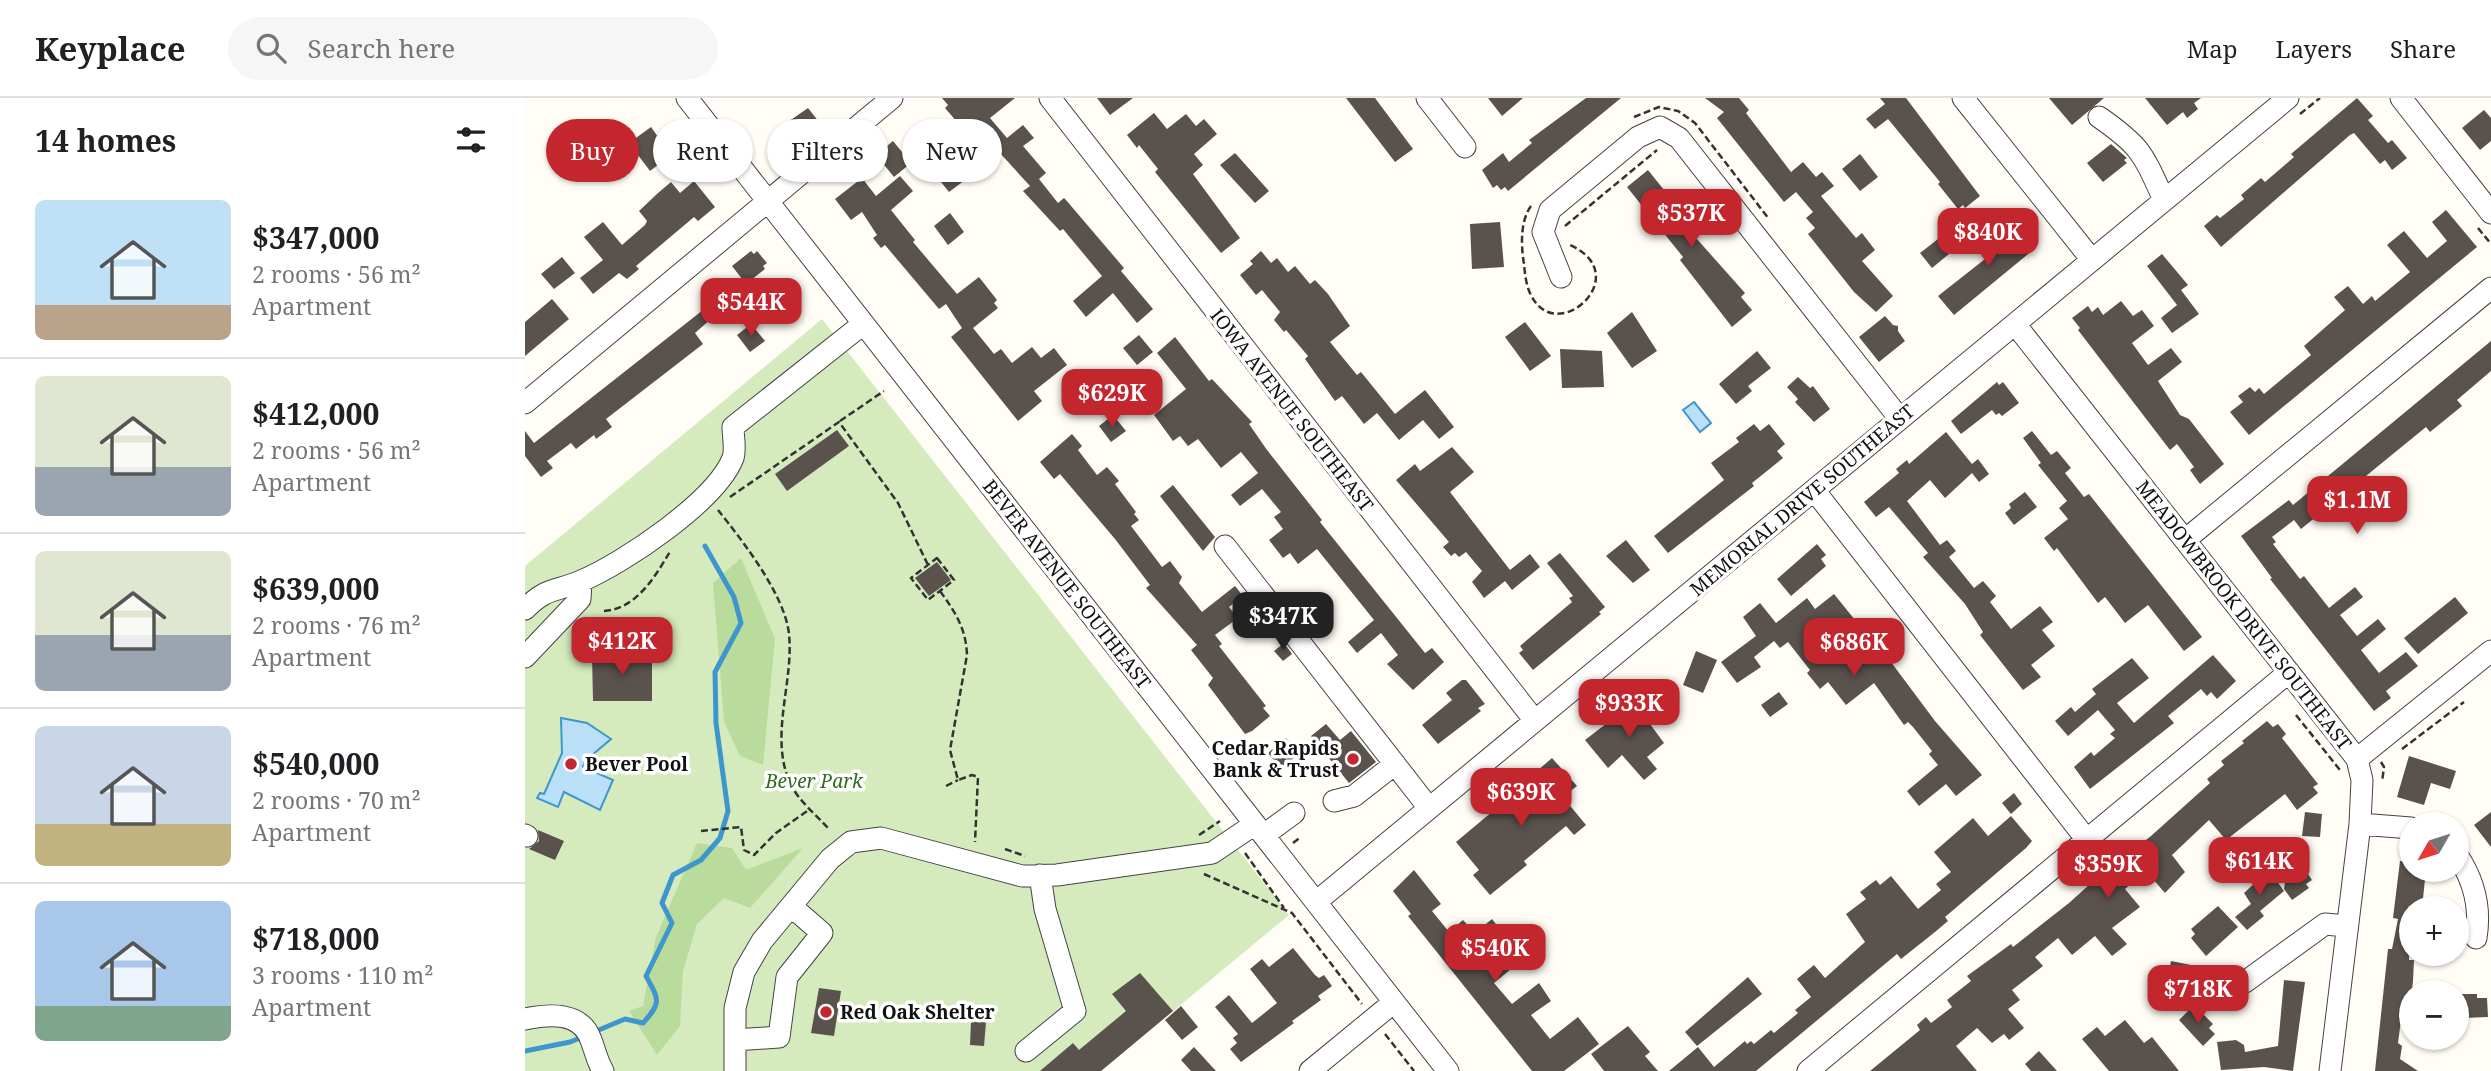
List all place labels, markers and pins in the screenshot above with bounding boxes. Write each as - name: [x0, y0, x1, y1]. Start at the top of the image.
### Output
- pin: $537K: [1642, 190, 1740, 249]
- pin: $840K: [1939, 208, 2037, 268]
- pin: $544K: [702, 278, 800, 338]
- pin: $629K: [1063, 370, 1161, 429]
- pin: $1.1M: [2308, 476, 2406, 536]
- pin: $347K: [1234, 592, 1332, 652]
- pin: $412K: [573, 618, 671, 677]
- pin: $686K: [1805, 618, 1903, 678]
- pin: $933K: [1580, 680, 1678, 739]
- place label: Cedar Rapids Bank & Trust: [1211, 735, 1339, 783]
- place label: Bever Pool: [585, 751, 688, 777]
- marker: Cedar Rapids Bank & Trust: [1345, 751, 1361, 767]
- marker: Bever Pool: [563, 756, 579, 772]
- pin: $639K: [1472, 768, 1570, 828]
- pin: $614K: [2210, 838, 2308, 897]
- pin: $359K: [2059, 840, 2157, 900]
- pin: $540K: [1446, 924, 1544, 984]
- pin: $718K: [2149, 965, 2247, 1025]
- place label: Red Oak Shelter: [840, 999, 995, 1025]
- marker: Red Oak Shelter: [818, 1004, 834, 1020]

